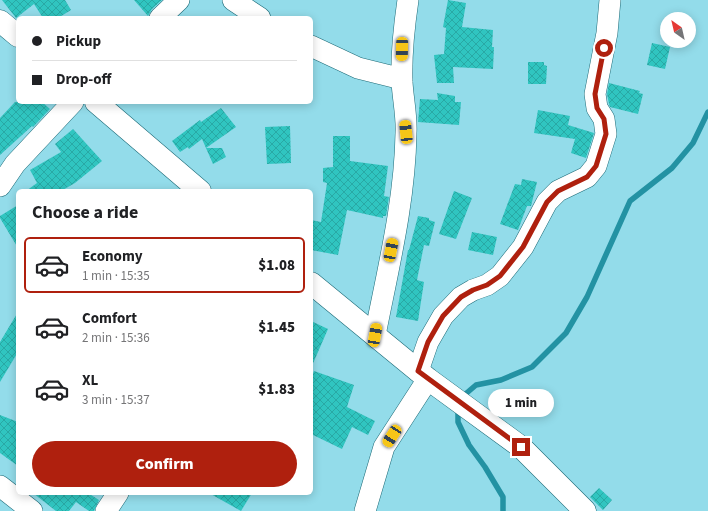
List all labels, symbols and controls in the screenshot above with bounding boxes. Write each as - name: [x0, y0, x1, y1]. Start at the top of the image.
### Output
- north arrow: [660, 12, 696, 48]
- map controls: [660, 12, 696, 48]
- text: Pickup: [56, 31, 101, 52]
- car: [396, 37, 408, 61]
- route start: [595, 39, 613, 57]
- text: Drop-off: [56, 69, 111, 90]
- car: [399, 119, 413, 145]
- text: Choose a ride: [32, 200, 138, 225]
- car: [383, 237, 399, 263]
- text: Economy: [82, 246, 143, 267]
- icon: car: [34, 247, 70, 283]
- text: $1.08: [258, 255, 295, 276]
- text: 1 min · 15:35: [82, 267, 150, 285]
- text: Comfort: [82, 308, 137, 329]
- icon: car: [34, 309, 70, 345]
- text: $1.45: [258, 317, 295, 338]
- car: [367, 322, 383, 348]
- text: 2 min · 15:36: [82, 329, 150, 347]
- text: XL: [82, 370, 98, 391]
- icon: car: [34, 371, 70, 407]
- text: $1.83: [258, 379, 295, 400]
- callout: 1 min: [488, 389, 554, 417]
- text: 3 min · 15:37: [82, 391, 150, 409]
- text: 1 min: [505, 394, 537, 412]
- car: [380, 423, 404, 449]
- route end: [512, 438, 530, 456]
- button: Confirm: [32, 441, 297, 487]

